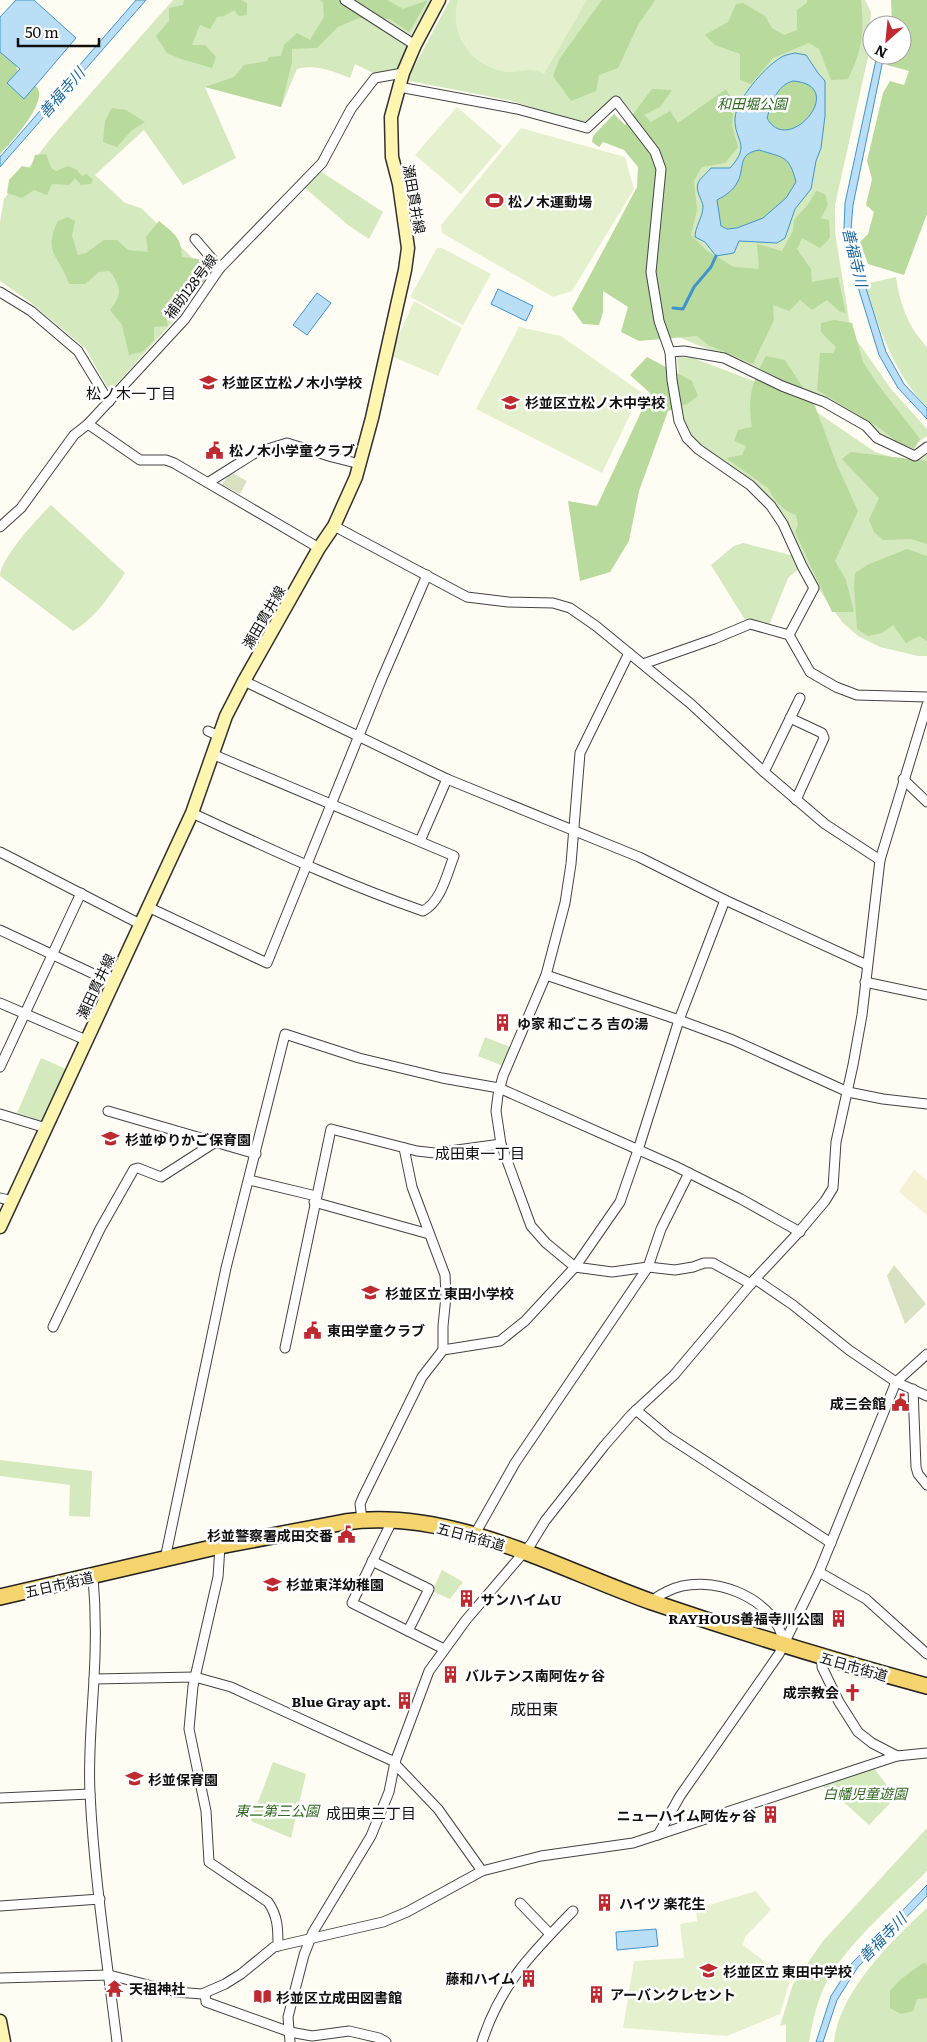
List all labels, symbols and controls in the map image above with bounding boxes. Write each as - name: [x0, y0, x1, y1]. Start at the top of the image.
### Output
- scale bar: [18, 15, 99, 47]
- north arrow: [862, 15, 912, 65]
- text: 50 m: [25, 20, 59, 43]
- text: N: [871, 41, 890, 64]
- water label: 善福寺川: [33, 60, 91, 122]
- park label: 和田堀公園: [717, 93, 789, 113]
- street label: 瀬田貫井線: [399, 163, 431, 235]
- sports icon: 松ノ木運動場: [484, 191, 504, 211]
- place label: 松ノ木運動場: [508, 191, 592, 211]
- water label: 善福寺川: [838, 225, 875, 291]
- street label: 補助128号線: [159, 249, 221, 323]
- school or university icon: 杉並区立松ノ木小学校: [198, 372, 218, 392]
- place label: 杉並区立松ノ木小学校: [222, 372, 362, 392]
- district label: 松ノ木一丁目: [86, 381, 176, 404]
- school or university icon: 杉並区立松ノ木中学校: [501, 392, 521, 412]
- place label: 杉並区立松ノ木中学校: [525, 392, 665, 412]
- public building icon: 松ノ木小学童クラブ: [205, 440, 225, 460]
- place label: 松ノ木小学童クラブ: [229, 440, 355, 460]
- street label: 瀬田貫井線: [237, 582, 289, 652]
- street label: 瀬田貫井線: [71, 950, 119, 1022]
- building icon: ゆ家 和ごころ 吉の湯: [493, 1013, 513, 1033]
- place label: ゆ家 和ごころ 吉の湯: [517, 1013, 649, 1033]
- school or university icon: 杉並ゆりかご保育園: [101, 1129, 121, 1149]
- place label: 杉並ゆりかご保育園: [125, 1129, 251, 1149]
- district label: 成田東一丁目: [435, 1141, 525, 1164]
- school or university icon: 杉並区立 東田小学校: [361, 1283, 381, 1303]
- place label: 杉並区立 東田小学校: [385, 1283, 514, 1303]
- public building icon: 東田学童クラブ: [303, 1320, 323, 1340]
- place label: 東田学童クラブ: [327, 1320, 425, 1340]
- place label: 成三会館: [830, 1393, 886, 1413]
- public building icon: 成三会館: [890, 1393, 910, 1413]
- street label: 五日市街道: [435, 1517, 507, 1555]
- place label: 杉並警察署成田交番: [207, 1525, 333, 1545]
- public building icon: 杉並警察署成田交番: [337, 1525, 357, 1545]
- street label: 五日市街道: [23, 1566, 95, 1602]
- school or university icon: 杉並東洋幼稚園: [262, 1574, 282, 1594]
- place label: 杉並東洋幼稚園: [286, 1574, 384, 1594]
- building icon: サンハイムU: [457, 1589, 477, 1609]
- place label: サンハイムU: [481, 1589, 561, 1609]
- place label: RAYHOUS善福寺川公園: [668, 1608, 824, 1628]
- building icon: RAYHOUS善福寺川公園: [828, 1608, 848, 1628]
- street label: 五日市街道: [818, 1647, 890, 1685]
- building icon: バルテンス南阿佐ヶ谷: [441, 1665, 461, 1685]
- place label: バルテンス南阿佐ヶ谷: [465, 1665, 606, 1685]
- place label: 成宗教会: [783, 1682, 839, 1702]
- church icon: 成宗教会: [843, 1682, 863, 1702]
- place label: Blue Gray apt.: [292, 1691, 391, 1711]
- building icon: Blue Gray apt.: [395, 1691, 415, 1711]
- district label: 成田東: [510, 1696, 558, 1720]
- school or university icon: 杉並保育園: [124, 1769, 144, 1789]
- place label: 杉並保育園: [148, 1769, 218, 1789]
- park label: 白幡児童遊園: [823, 1783, 909, 1803]
- park label: 東二第三公園: [235, 1800, 321, 1820]
- district label: 成田東三丁目: [326, 1801, 416, 1824]
- place label: ニューハイム阿佐ヶ谷: [617, 1805, 757, 1825]
- building icon: ニューハイム阿佐ヶ谷: [760, 1805, 780, 1825]
- building icon: ハイツ 楽花生: [595, 1893, 615, 1913]
- place label: ハイツ 楽花生: [619, 1893, 706, 1913]
- water label: 善福寺川: [853, 1906, 912, 1967]
- school or university icon: 杉並区立 東田中学校: [699, 1961, 719, 1981]
- place label: 杉並区立 東田中学校: [723, 1961, 852, 1981]
- place label: 藤和ハイム: [446, 1968, 515, 1988]
- building icon: 藤和ハイム: [519, 1968, 539, 1988]
- temple icon: 天祖神社: [105, 1978, 125, 1998]
- place label: 天祖神社: [129, 1978, 185, 1998]
- building icon: アーバンクレセント: [586, 1984, 606, 2004]
- place label: アーバンクレセント: [610, 1984, 736, 2004]
- library icon: 杉並区立成田図書館: [252, 1987, 272, 2007]
- place label: 杉並区立成田図書館: [276, 1987, 402, 2007]

